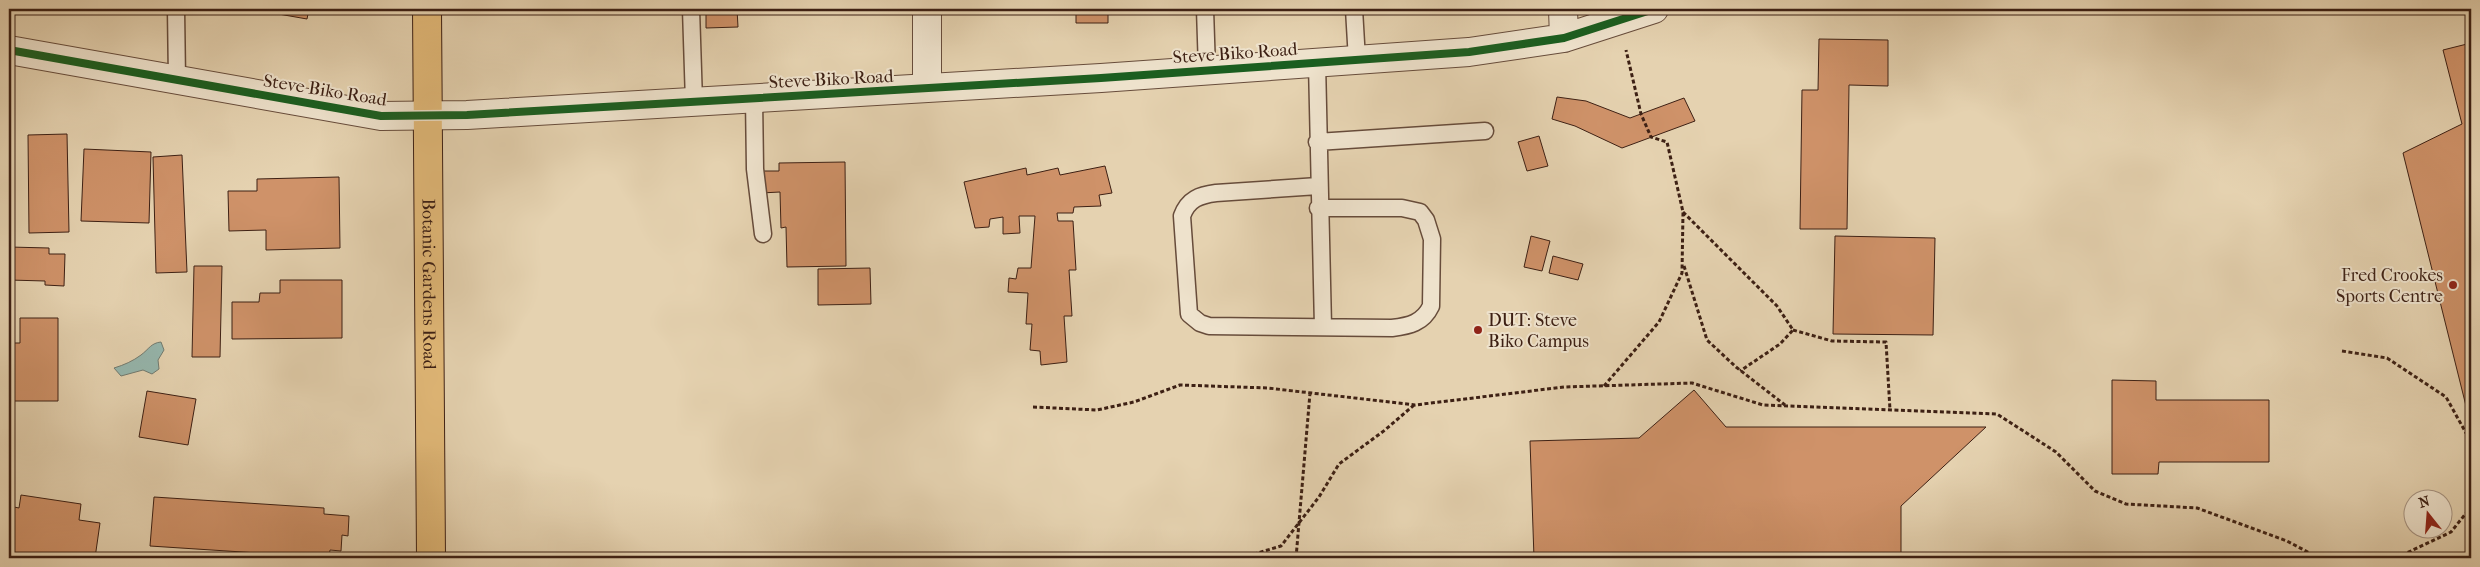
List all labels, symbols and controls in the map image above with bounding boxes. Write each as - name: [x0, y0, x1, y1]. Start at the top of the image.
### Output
- street label: Steve Biko Road: [1172, 39, 1298, 68]
- street label: Steve Biko Road: [768, 66, 894, 93]
- street label: Steve Biko Road: [262, 70, 388, 111]
- street label: Botanic Gardens Road: [417, 198, 440, 370]
- place label: Fred Crookes Sports Centre: [2336, 265, 2443, 307]
- marker: Fred Crookes Sports Centre: [2447, 279, 2459, 291]
- place label: DUT: Steve Biko Campus: [1488, 310, 1589, 352]
- marker: DUT: Steve Biko Campus: [1472, 324, 1484, 336]
- north arrow: [2402, 490, 2452, 540]
- text: N: [2417, 492, 2432, 512]

